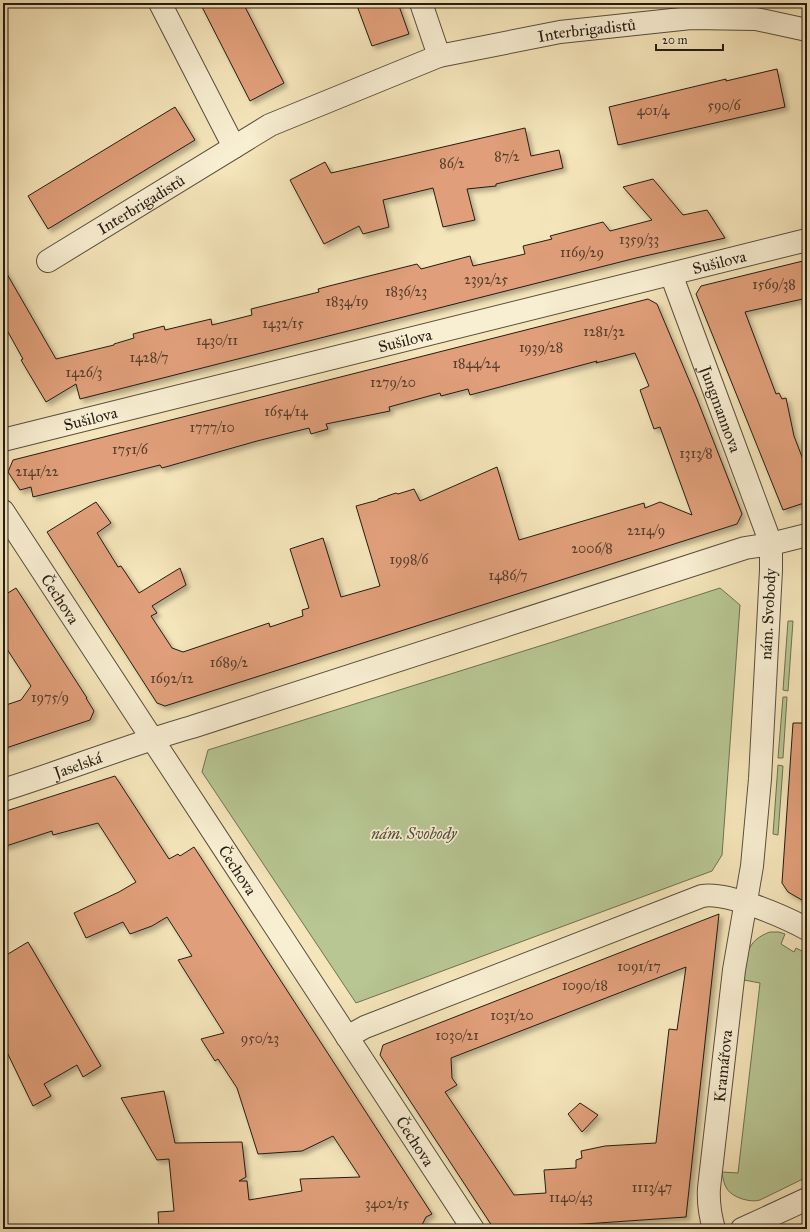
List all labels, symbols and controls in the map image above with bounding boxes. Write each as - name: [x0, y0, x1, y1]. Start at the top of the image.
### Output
- street label: Interbrigadistů: [536, 14, 637, 46]
- scale bar: [656, 26, 723, 52]
- text: 20 m: [662, 33, 688, 47]
- house number: 590/6: [707, 97, 741, 114]
- house number: 401/4: [637, 102, 670, 119]
- house number: 87/2: [494, 148, 520, 165]
- house number: 86/2: [439, 155, 465, 172]
- street label: Interbrigadistů: [94, 170, 188, 238]
- house number: 1359/33: [619, 231, 659, 248]
- house number: 1169/29: [560, 244, 604, 261]
- street label: Sušilova: [690, 246, 748, 278]
- house number: 2392/25: [464, 271, 508, 288]
- house number: 1569/38: [752, 276, 796, 293]
- house number: 1836/23: [385, 283, 427, 300]
- house number: 1834/19: [325, 293, 369, 310]
- house number: 1432/15: [262, 315, 304, 332]
- house number: 1281/32: [583, 323, 625, 340]
- street label: Sušilova: [376, 324, 434, 356]
- house number: 1430/11: [196, 332, 238, 349]
- house number: 1939/28: [519, 339, 563, 356]
- house number: 1428/7: [130, 349, 168, 366]
- house number: 1844/24: [452, 355, 501, 372]
- street label: Jungmannova: [695, 361, 746, 455]
- house number: 1426/3: [66, 364, 102, 381]
- house number: 1279/20: [370, 374, 416, 391]
- street label: Sušilova: [61, 402, 119, 434]
- house number: 1654/14: [264, 403, 309, 420]
- house number: 1777/10: [189, 419, 235, 436]
- house number: 1751/6: [112, 441, 149, 458]
- house number: 1313/8: [679, 445, 713, 462]
- house number: 2141/22: [15, 463, 59, 480]
- house number: 2214/9: [627, 522, 665, 539]
- house number: 2006/8: [571, 540, 613, 557]
- house number: 1998/6: [390, 551, 429, 568]
- house number: 1486/7: [488, 567, 528, 584]
- street label: nám. Svobody: [756, 567, 780, 660]
- street label: Čechova: [37, 570, 84, 628]
- house number: 1689/2: [210, 654, 248, 671]
- house number: 1692/12: [150, 670, 194, 687]
- house number: 1975/9: [31, 689, 69, 706]
- street label: Jaselská: [49, 747, 105, 783]
- park label: nám. Svobody: [371, 824, 458, 843]
- street label: Čechova: [215, 841, 261, 899]
- house number: 1091/17: [617, 958, 661, 975]
- house number: 1090/18: [562, 977, 608, 994]
- house number: 1031/20: [490, 1007, 534, 1024]
- house number: 1030/21: [435, 1027, 479, 1044]
- street label: Kramářova: [710, 1029, 736, 1103]
- house number: 950/23: [241, 1030, 279, 1047]
- street label: Čechova: [392, 1112, 439, 1170]
- house number: 1113/47: [632, 1179, 672, 1196]
- house number: 1140/43: [549, 1189, 593, 1206]
- house number: 3402/15: [365, 1195, 410, 1212]

